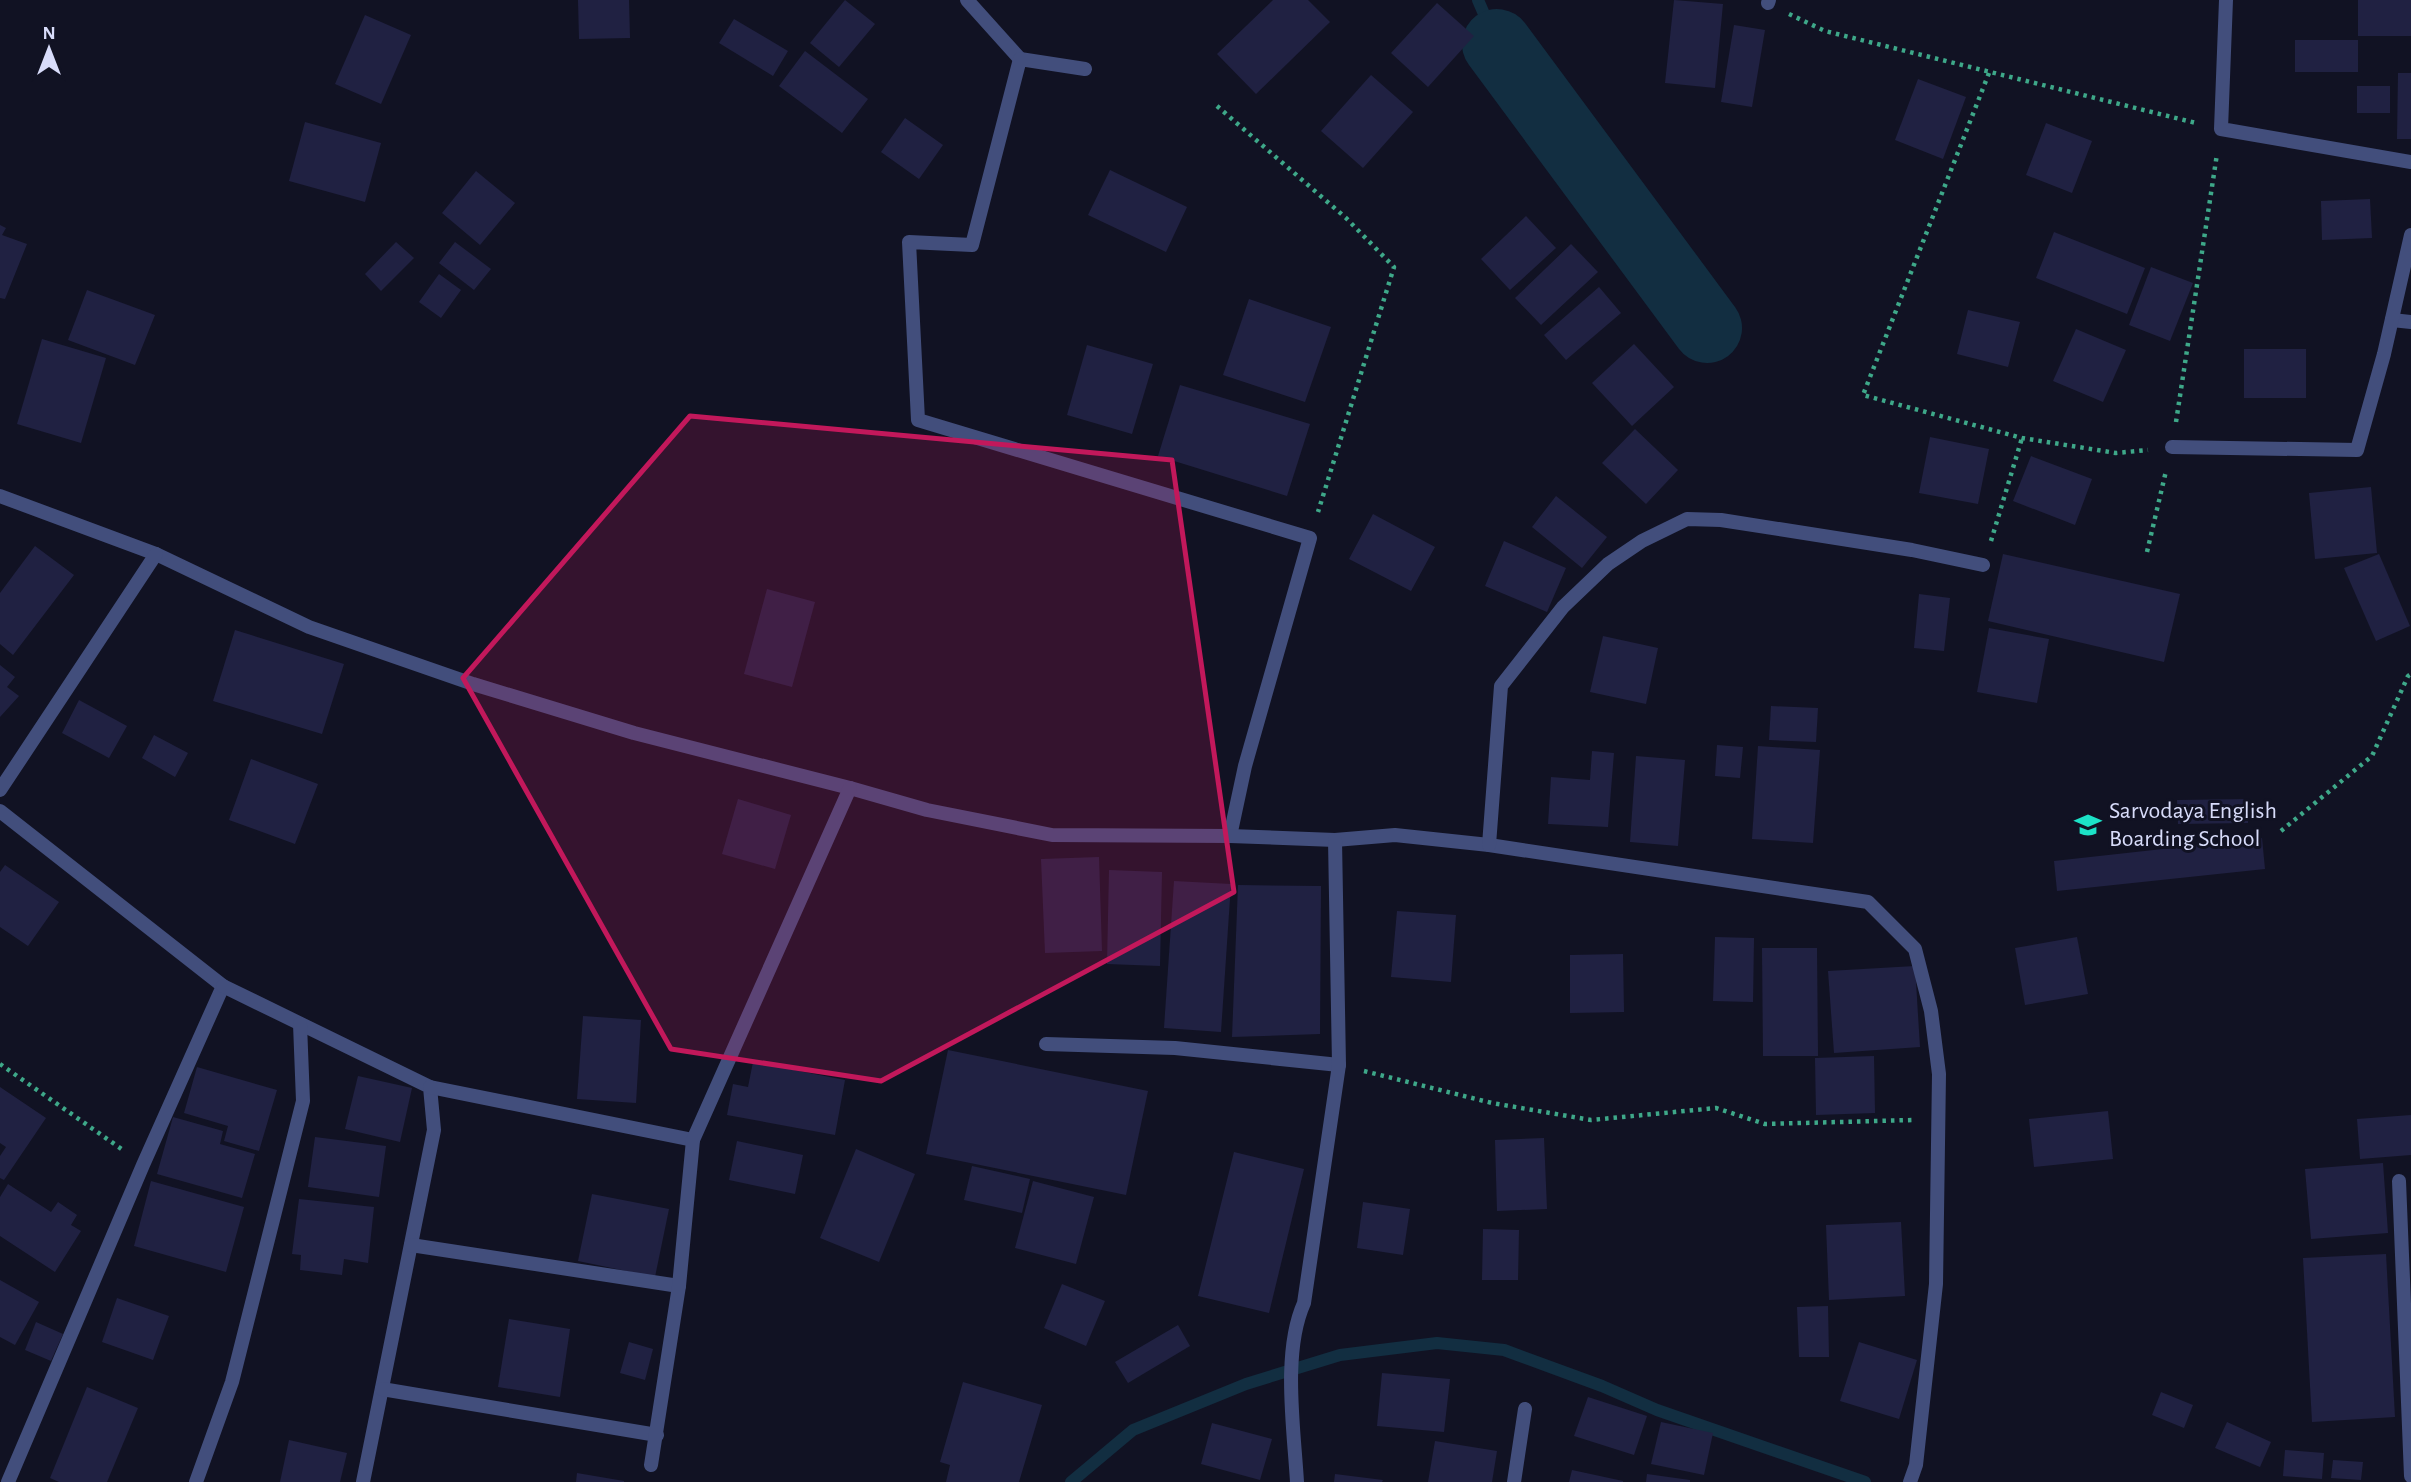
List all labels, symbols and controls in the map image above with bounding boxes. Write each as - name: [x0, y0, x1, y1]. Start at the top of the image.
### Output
- north arrow: [14, 14, 84, 84]
- text: N: [42, 24, 56, 43]
- place label: Sarvodaya English Boarding School: [2109, 799, 2277, 851]
- school or university icon: Sarvodaya English Boarding School: [2073, 810, 2103, 840]

